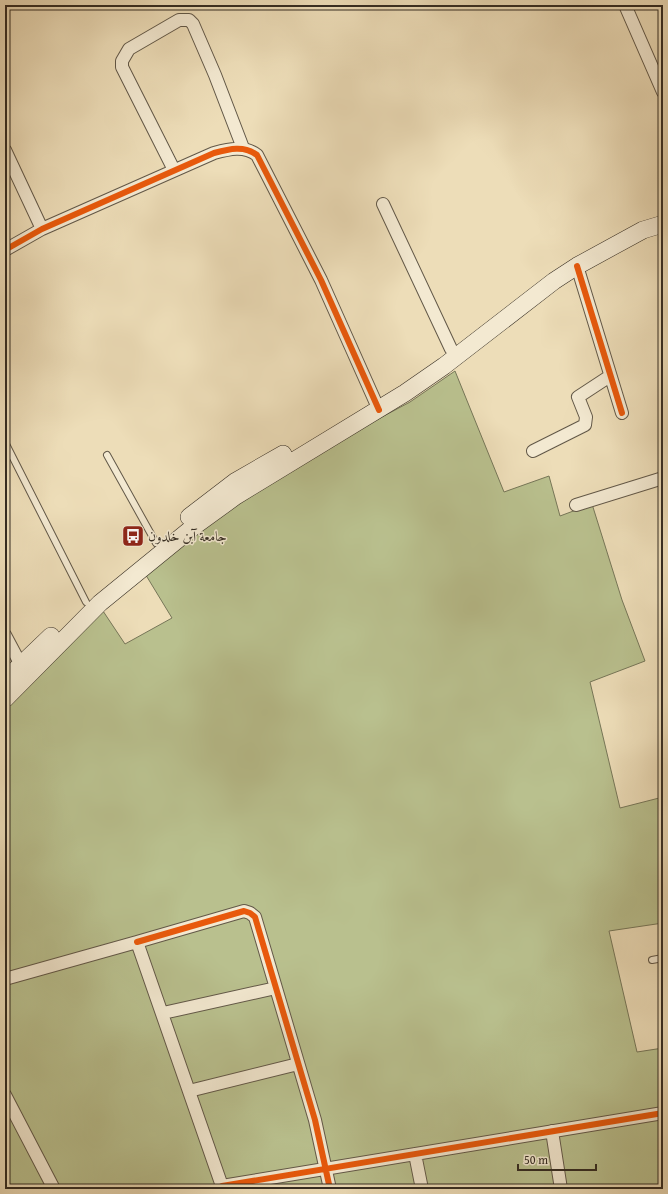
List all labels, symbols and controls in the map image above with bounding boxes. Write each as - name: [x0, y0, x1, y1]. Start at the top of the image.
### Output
- bus stop icon: جامعة آبن خلدون: [120, 523, 146, 549]
- place label: جامعة آبن خلدون: [148, 526, 227, 546]
- scale bar: [518, 1146, 596, 1172]
- text: 50 m: [524, 1151, 548, 1168]

